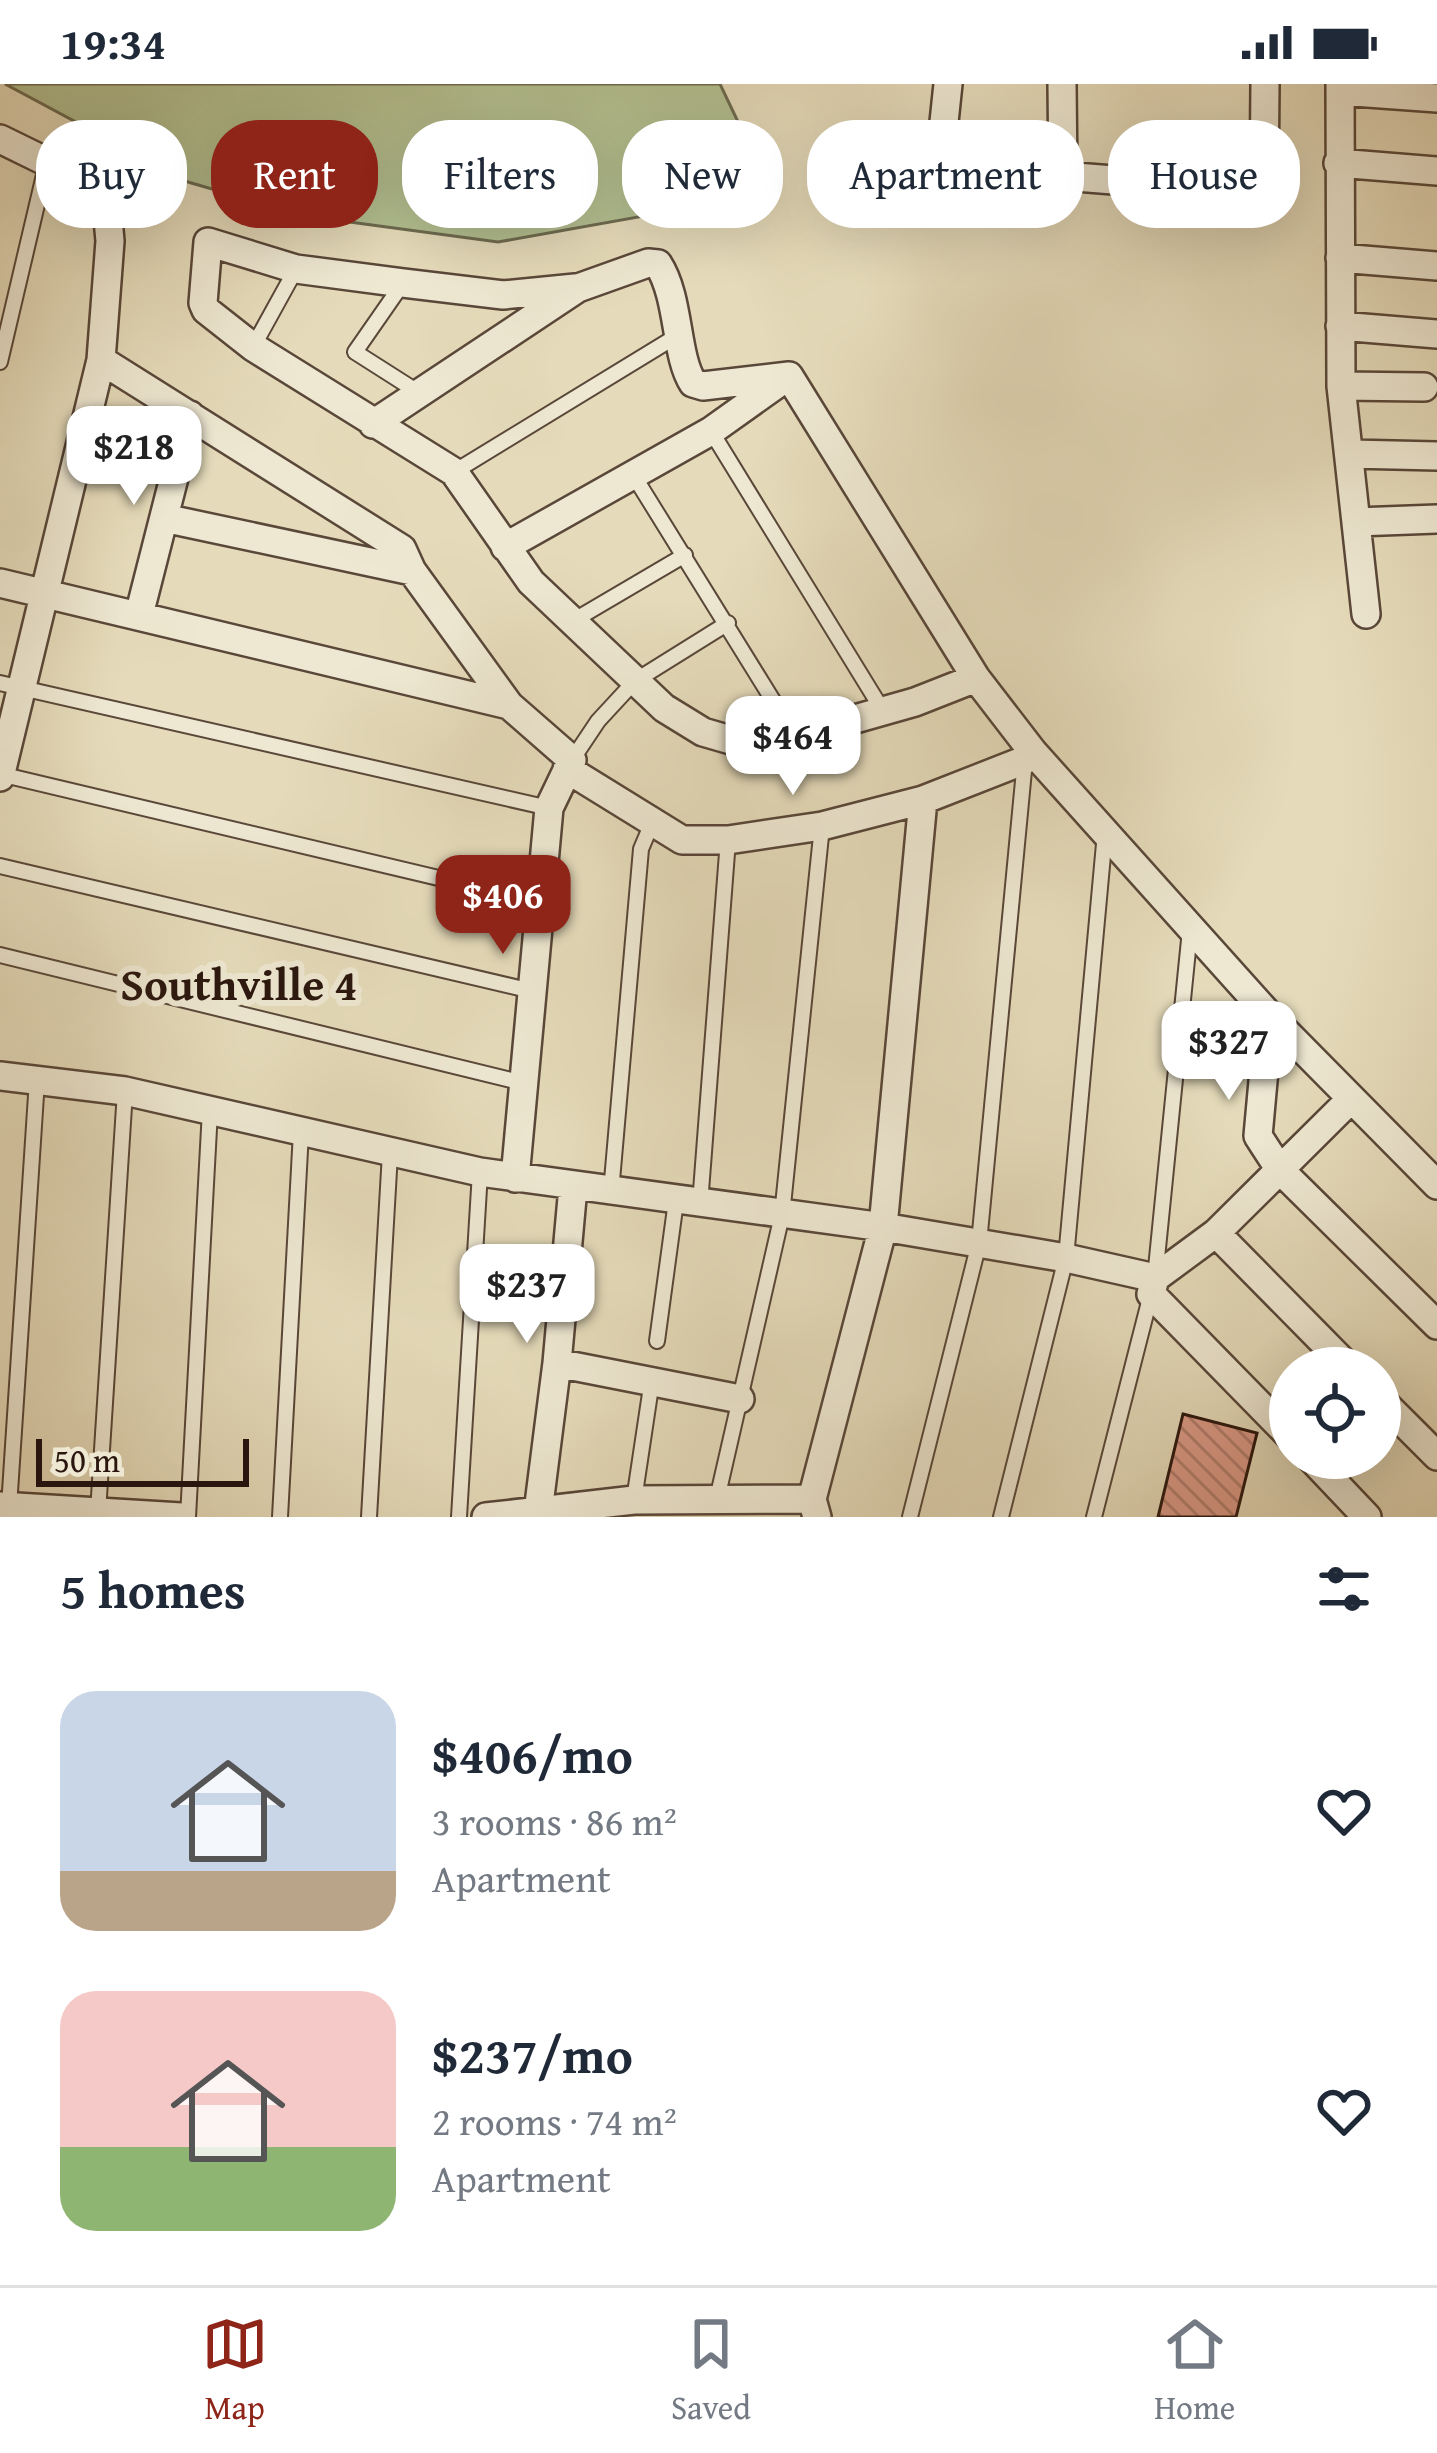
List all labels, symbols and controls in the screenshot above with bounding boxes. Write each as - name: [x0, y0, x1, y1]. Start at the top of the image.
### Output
- text: 19:34: [60, 10, 166, 75]
- chip: Buy: [36, 120, 187, 228]
- chip: Rent: [211, 120, 378, 228]
- chip: Filters: [402, 120, 598, 228]
- chip: New: [622, 120, 783, 228]
- chip: Apartment: [807, 120, 1084, 228]
- chip: House: [1108, 120, 1300, 228]
- pin: $218: [63, 406, 205, 508]
- text: $218: [94, 416, 174, 473]
- pin: $464: [722, 696, 864, 798]
- text: $464: [753, 706, 833, 763]
- pin: $406: [432, 855, 574, 957]
- text: $406: [463, 865, 543, 922]
- district label: Southville 4: [120, 951, 358, 1016]
- pin: $327: [1158, 1001, 1300, 1103]
- text: $327: [1189, 1011, 1269, 1068]
- pin: $237: [456, 1244, 598, 1346]
- text: $237: [487, 1254, 567, 1311]
- map controls: [1269, 1347, 1401, 1479]
- button: locate: [1269, 1347, 1401, 1479]
- scale bar: [36, 1433, 249, 1486]
- text: 50 m: [54, 1436, 120, 1484]
- text: 5 homes: [60, 1552, 246, 1627]
- icon: filters: [1311, 1556, 1377, 1622]
- text: $406/mo: [432, 1717, 633, 1792]
- icon: home: [156, 1739, 300, 1883]
- icon: heart: [1311, 1778, 1377, 1844]
- text: 3 rooms · 86 m²: [432, 1792, 677, 1849]
- text: Apartment: [432, 1849, 611, 1906]
- text: $237/mo: [432, 2017, 633, 2092]
- icon: home: [156, 2039, 300, 2183]
- icon: heart: [1311, 2078, 1377, 2144]
- text: 2 rooms · 74 m²: [432, 2092, 677, 2149]
- text: Apartment: [432, 2149, 611, 2206]
- tab: Map: [202, 2311, 268, 2431]
- tab: Saved: [671, 2311, 751, 2431]
- tab: Home: [1154, 2311, 1235, 2431]

